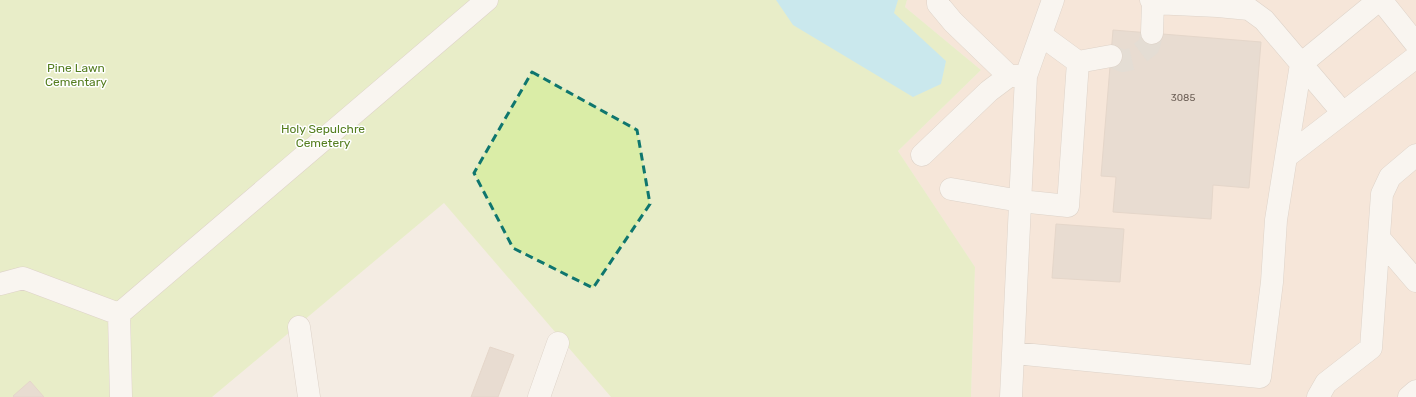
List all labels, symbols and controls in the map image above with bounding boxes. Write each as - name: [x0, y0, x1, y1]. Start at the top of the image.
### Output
- park label: Pine Lawn Cementary: [45, 61, 107, 89]
- house number: 3085: [1171, 92, 1195, 104]
- park label: Holy Sepulchre Cemetery: [281, 122, 365, 150]

